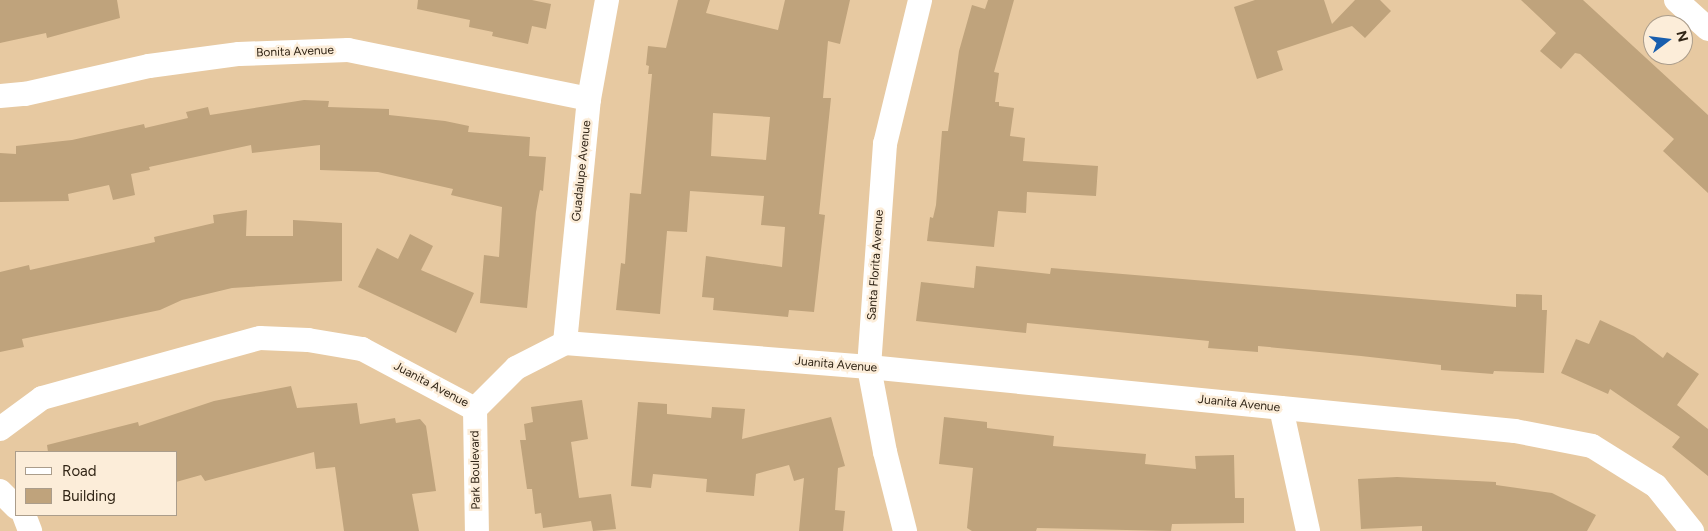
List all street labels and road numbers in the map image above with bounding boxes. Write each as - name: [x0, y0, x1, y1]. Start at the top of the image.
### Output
- street label: Bonita Avenue: [256, 43, 334, 61]
- street label: Guadalupe Avenue: [570, 120, 594, 222]
- street label: Santa Florita Avenue: [865, 209, 887, 321]
- street label: Juanita Avenue: [794, 354, 878, 376]
- street label: Juanita Avenue: [391, 359, 471, 411]
- street label: Juanita Avenue: [1197, 393, 1281, 415]
- street label: Park Boulevard: [468, 430, 484, 510]

